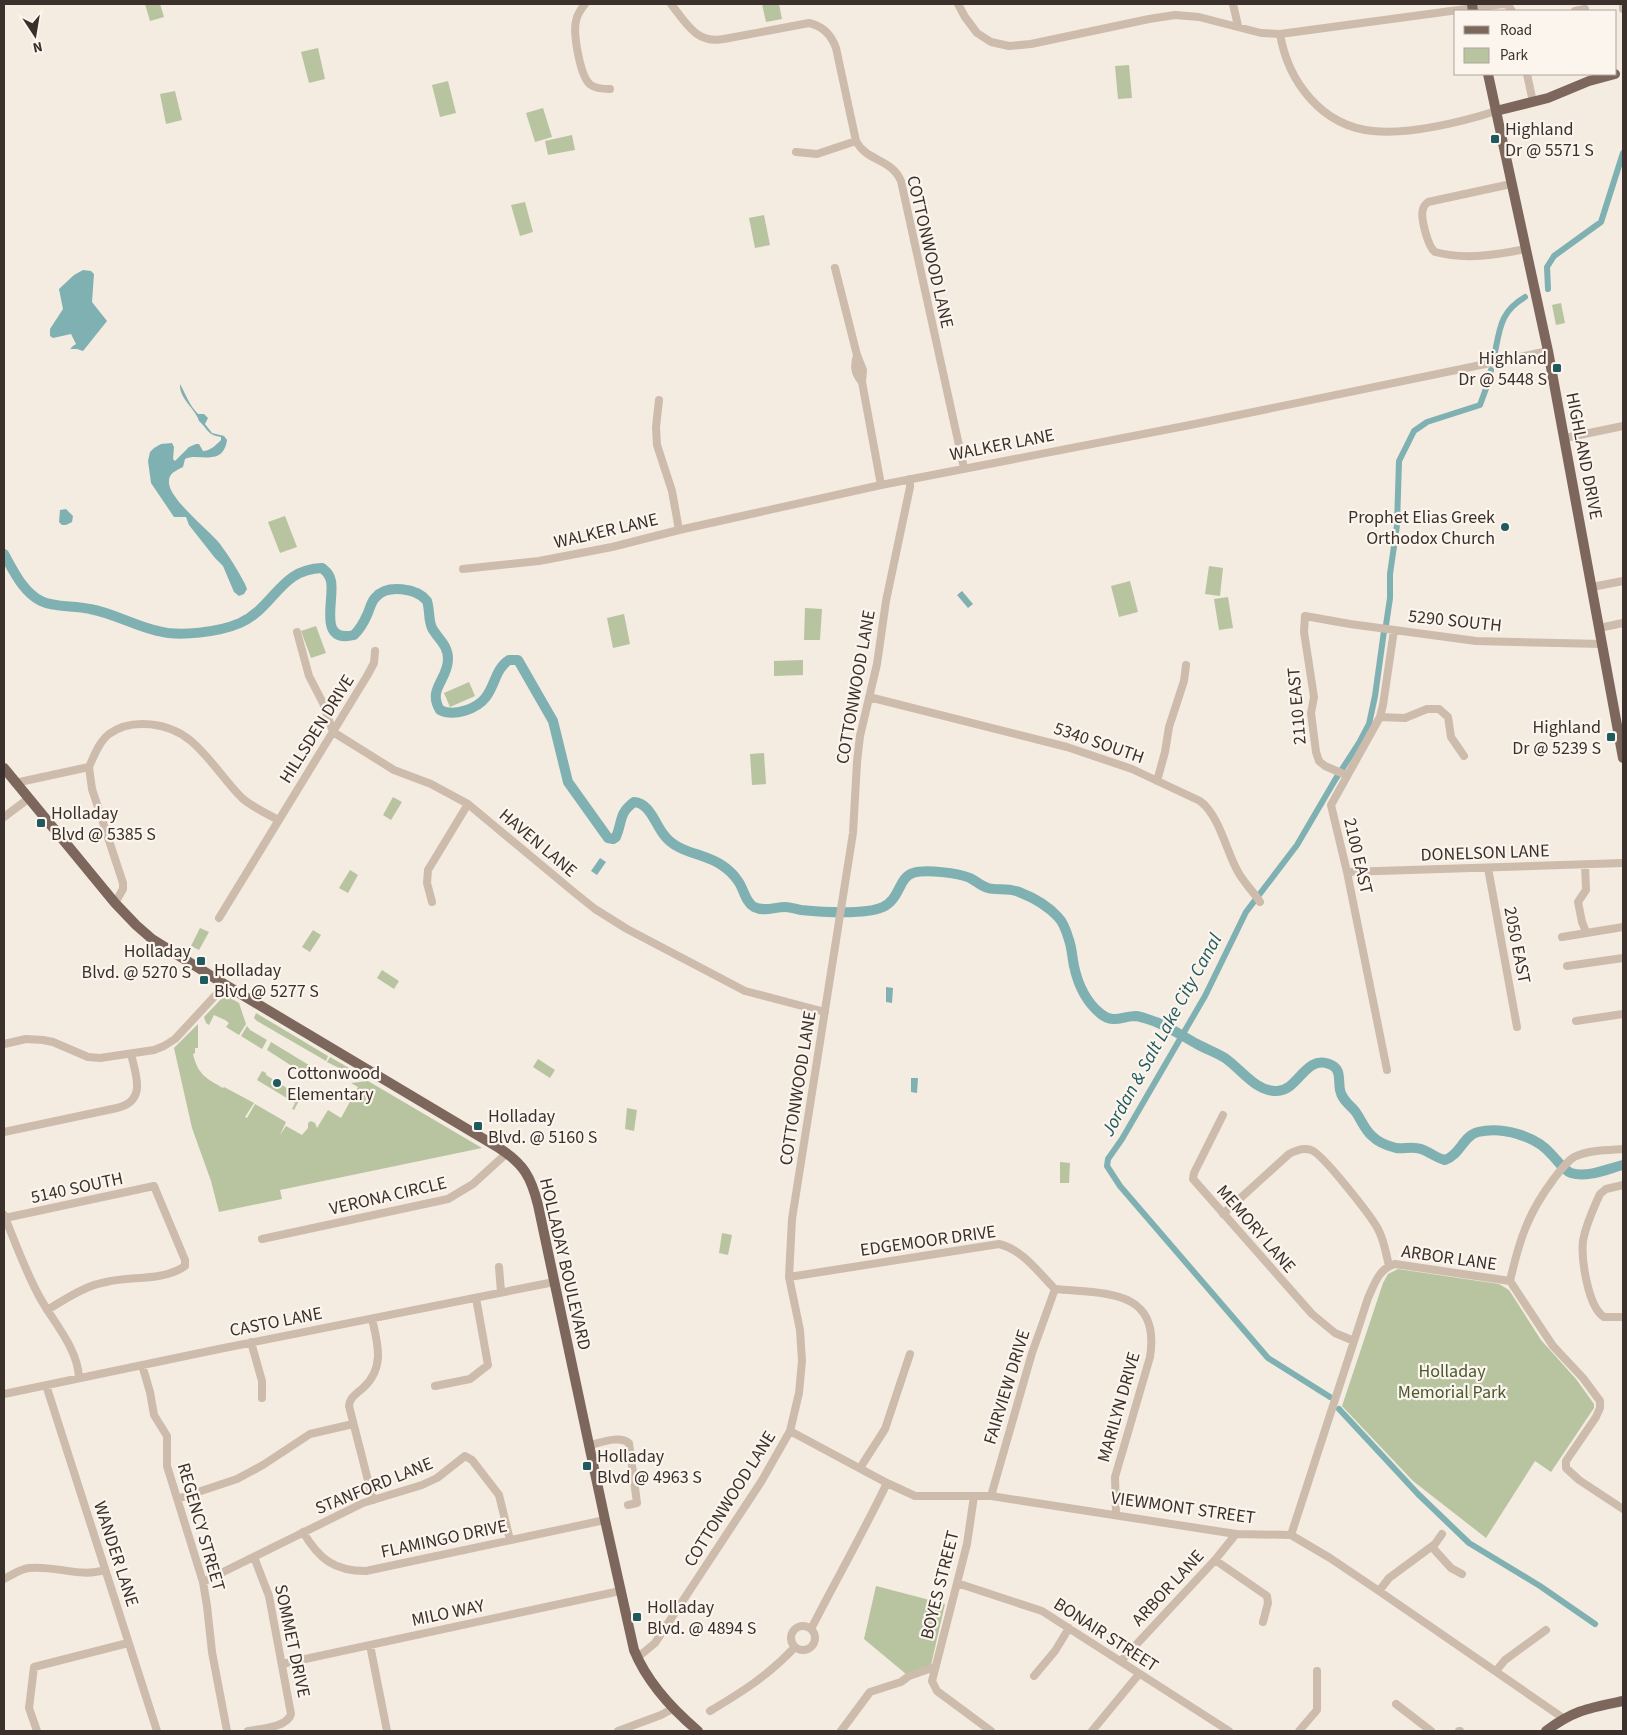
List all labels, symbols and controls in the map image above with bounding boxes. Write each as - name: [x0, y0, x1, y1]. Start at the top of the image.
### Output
- north arrow: [10, 10, 60, 60]
- legend: [1454, 10, 1617, 75]
- text: Road: [1500, 20, 1532, 41]
- text: N: [31, 36, 44, 57]
- text: Park: [1500, 45, 1529, 66]
- place label: Highland Dr @ 5571 S: [1505, 117, 1594, 163]
- marker: Highland Dr @ 5571 S: [1489, 133, 1501, 145]
- street label: COTTONWOOD LANE: [900, 173, 960, 331]
- place label: Highland Dr @ 5448 S: [1458, 346, 1547, 392]
- marker: Highland Dr @ 5448 S: [1551, 362, 1563, 374]
- street label: HIGHLAND DRIVE: [1559, 390, 1609, 522]
- street label: WALKER LANE: [948, 423, 1056, 467]
- place label: Prophet Elias Greek Orthodox Church: [1348, 505, 1495, 551]
- street label: WALKER LANE: [551, 507, 661, 555]
- marker: Prophet Elias Greek Orthodox Church: [1499, 521, 1511, 533]
- street label: 5290 SOUTH: [1407, 604, 1503, 638]
- street label: COTTONWOOD LANE: [830, 608, 882, 766]
- street label: 2110 EAST: [1281, 666, 1313, 746]
- street label: HILLSDEN DRIVE: [274, 670, 360, 788]
- place label: Highland Dr @ 5239 S: [1512, 715, 1601, 761]
- street label: 5340 SOUTH: [1051, 716, 1147, 770]
- marker: Highland Dr @ 5239 S: [1605, 731, 1617, 743]
- place label: Holladay Blvd @ 5385 S: [51, 801, 156, 847]
- street label: HAVEN LANE: [494, 803, 582, 883]
- street label: 2100 EAST: [1337, 815, 1379, 897]
- marker: Holladay Blvd @ 5385 S: [35, 817, 47, 829]
- street label: DONELSON LANE: [1420, 838, 1550, 868]
- street label: 2050 EAST: [1497, 905, 1537, 986]
- water label: Jordan & Salt Lake City Canal: [1095, 929, 1229, 1142]
- place label: Holladay Blvd. @ 5270 S: [82, 939, 192, 985]
- marker: Holladay Blvd. @ 5270 S: [195, 955, 207, 967]
- place label: Holladay Blvd @ 5277 S: [214, 958, 319, 1004]
- marker: Holladay Blvd @ 5277 S: [198, 974, 210, 986]
- street label: COTTONWOOD LANE: [773, 1009, 823, 1167]
- place label: Cottonwood Elementary: [287, 1061, 380, 1107]
- marker: Cottonwood Elementary: [271, 1077, 283, 1089]
- place label: Holladay Blvd. @ 5160 S: [488, 1104, 597, 1150]
- marker: Holladay Blvd. @ 5160 S: [472, 1120, 484, 1132]
- street label: 5140 SOUTH: [28, 1166, 126, 1210]
- street label: VERONA CIRCLE: [327, 1170, 449, 1222]
- street label: HOLLADAY BOULEVARD: [533, 1175, 597, 1353]
- street label: MEMORY LANE: [1211, 1179, 1301, 1279]
- street label: EDGEMOOR DRIVE: [859, 1219, 997, 1263]
- street label: ARBOR LANE: [1400, 1239, 1498, 1277]
- street label: CASTO LANE: [228, 1301, 324, 1343]
- street label: FAIRVIEW DRIVE: [978, 1326, 1036, 1448]
- street label: MARILYN DRIVE: [1091, 1349, 1147, 1465]
- park label: Holladay Memorial Park: [1398, 1359, 1506, 1405]
- street label: COTTONWOOD LANE: [678, 1426, 782, 1572]
- place label: Holladay Blvd @ 4963 S: [597, 1444, 702, 1490]
- street label: STANFORD LANE: [311, 1451, 437, 1521]
- street label: REGENCY STREET: [171, 1460, 231, 1594]
- marker: Holladay Blvd @ 4963 S: [581, 1460, 593, 1472]
- street label: VIEWMONT STREET: [1109, 1486, 1257, 1531]
- street label: WANDER LANE: [87, 1498, 145, 1610]
- street label: FLAMINGO DRIVE: [379, 1513, 509, 1565]
- street label: BOYES STREET: [914, 1528, 966, 1642]
- street label: ARBOR LANE: [1126, 1544, 1210, 1632]
- street label: SOMMET DRIVE: [268, 1582, 316, 1700]
- street label: BONAIR STREET: [1049, 1592, 1164, 1678]
- street label: MILO WAY: [409, 1593, 487, 1633]
- place label: Holladay Blvd. @ 4894 S: [647, 1595, 756, 1641]
- marker: Holladay Blvd. @ 4894 S: [631, 1611, 643, 1623]

